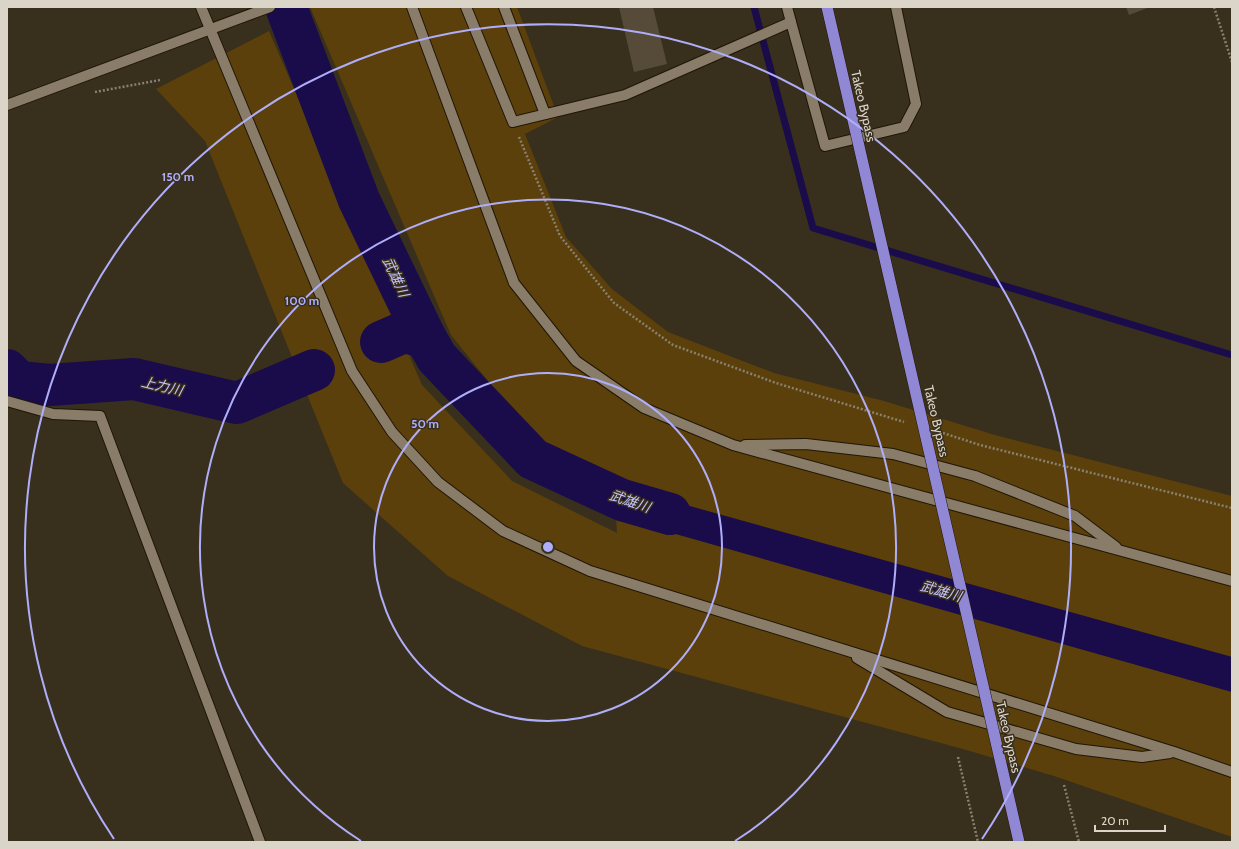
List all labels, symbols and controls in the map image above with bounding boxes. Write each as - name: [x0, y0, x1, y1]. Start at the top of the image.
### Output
- street label: Takeo Bypass: [848, 69, 880, 144]
- text: 150 m: [162, 169, 194, 184]
- water label: 武雄川: [379, 254, 414, 302]
- text: 100 m: [285, 293, 319, 308]
- water label: 上力川: [140, 373, 186, 400]
- street label: Takeo Bypass: [921, 384, 953, 459]
- text: 50 m: [411, 416, 439, 431]
- water label: 武雄川: [607, 486, 655, 517]
- centre of rings: [541, 540, 555, 554]
- water label: 武雄川: [918, 577, 966, 606]
- street label: Takeo Bypass: [993, 700, 1025, 775]
- scale bar: [1095, 807, 1165, 833]
- text: 20 m: [1101, 813, 1129, 828]

